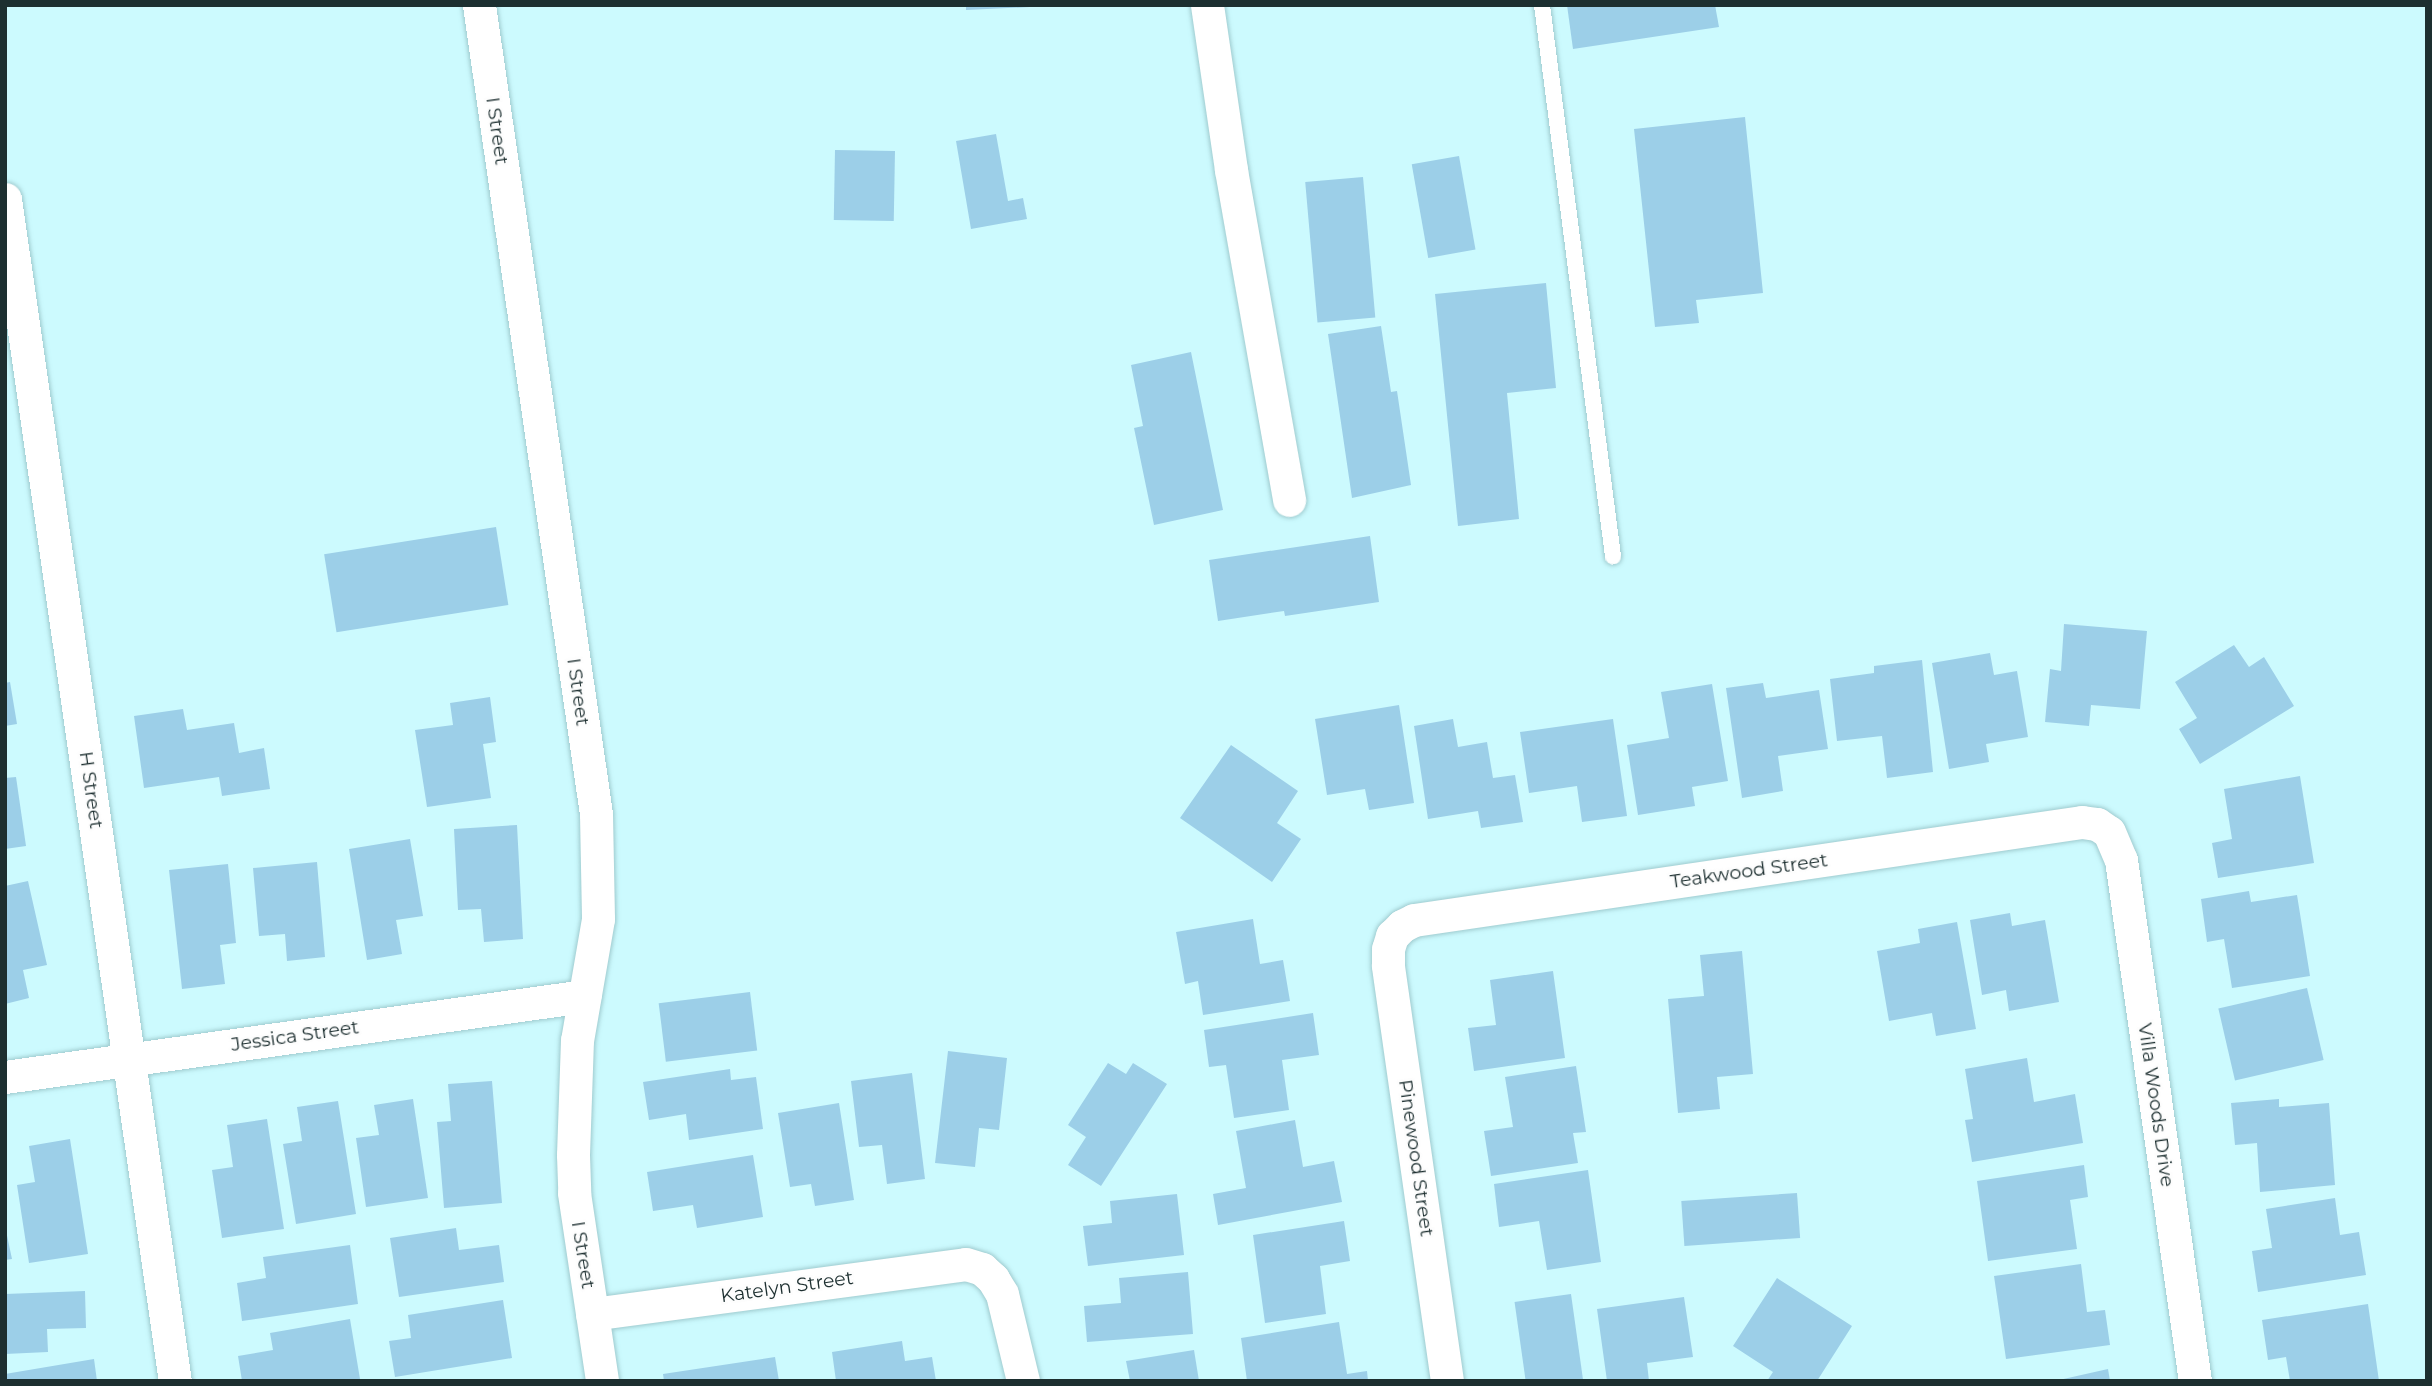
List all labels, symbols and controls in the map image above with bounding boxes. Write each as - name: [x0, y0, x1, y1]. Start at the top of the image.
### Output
- street label: I Street: [481, 96, 513, 166]
- street label: I Street: [562, 657, 594, 727]
- street label: H Street: [74, 750, 108, 830]
- street label: Teakwood Street: [1669, 849, 1829, 893]
- street label: Jessica Street: [230, 1016, 360, 1056]
- street label: Villa Woods Drive: [2133, 1022, 2179, 1188]
- street label: Pinewood Street: [1394, 1078, 1438, 1238]
- street label: I Street: [566, 1220, 600, 1290]
- street label: Katelyn Street: [719, 1266, 855, 1308]

